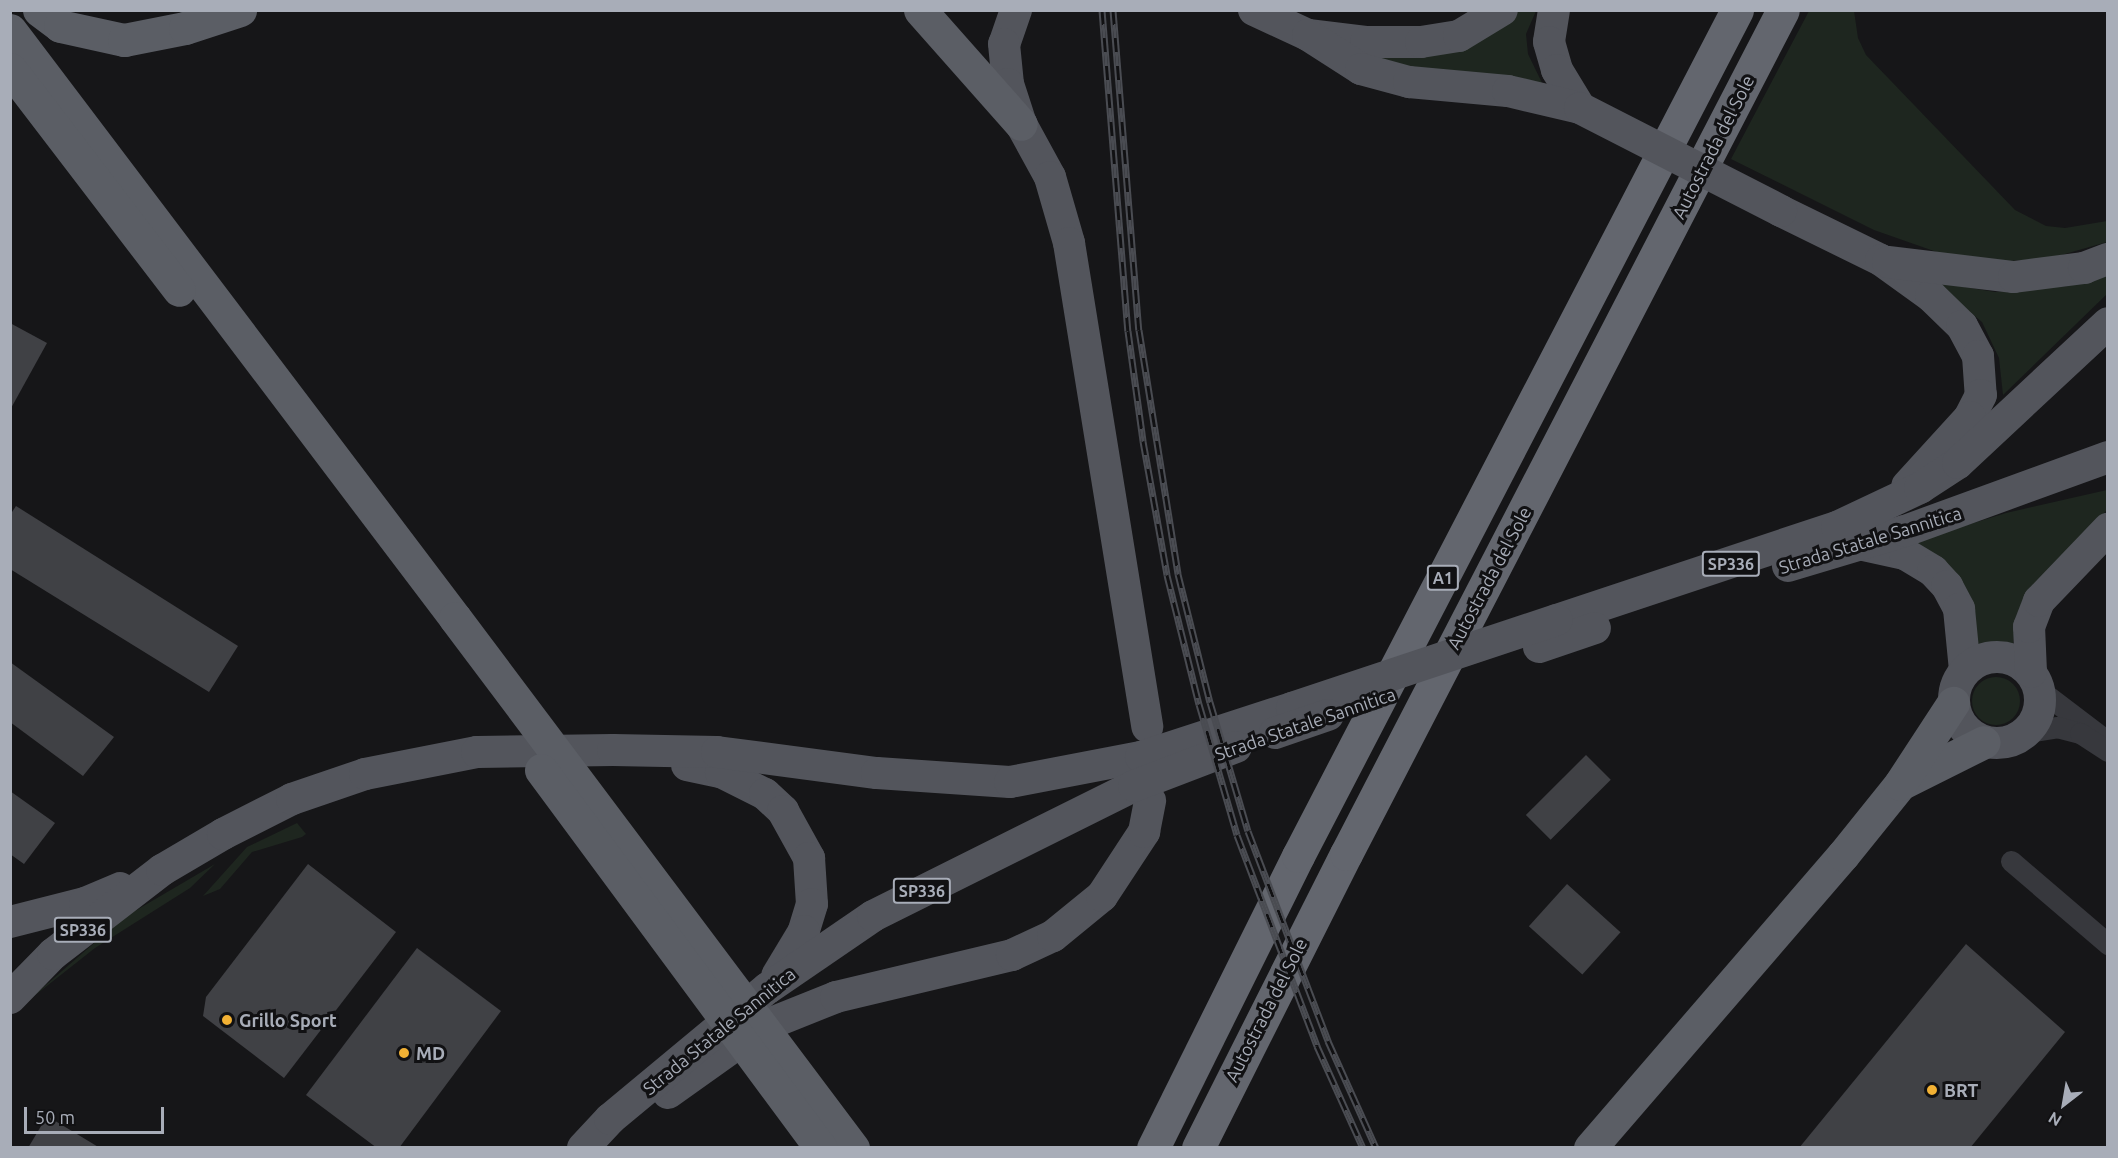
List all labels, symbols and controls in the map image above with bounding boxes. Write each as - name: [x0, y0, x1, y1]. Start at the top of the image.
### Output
- street label: Autostrada del Sole: [1667, 72, 1759, 222]
- street label: Strada Statale Sannitica: [1776, 502, 1964, 578]
- street label: Autostrada del Sole: [1442, 503, 1536, 653]
- road number: SP336: [1701, 551, 1761, 577]
- road number: A1: [1426, 565, 1460, 591]
- street label: Strada Statale Sannitica: [1212, 683, 1398, 765]
- road number: SP336: [892, 878, 952, 904]
- road number: SP336: [53, 917, 113, 943]
- street label: Autostrada del Sole: [1220, 935, 1312, 1085]
- street label: Strada Statale Sannitica: [638, 963, 800, 1099]
- place label: Grillo Sport: [239, 1009, 337, 1031]
- marker: Grillo Sport: [220, 1013, 234, 1027]
- place label: MD: [416, 1042, 445, 1064]
- marker: MD: [397, 1046, 411, 1060]
- north arrow: [2034, 1074, 2094, 1134]
- place label: BRT: [1944, 1079, 1978, 1101]
- marker: BRT: [1925, 1083, 1939, 1097]
- scale bar: [27, 1095, 166, 1133]
- text: 50 m: [35, 1107, 75, 1127]
- text: N: [2045, 1109, 2064, 1130]

